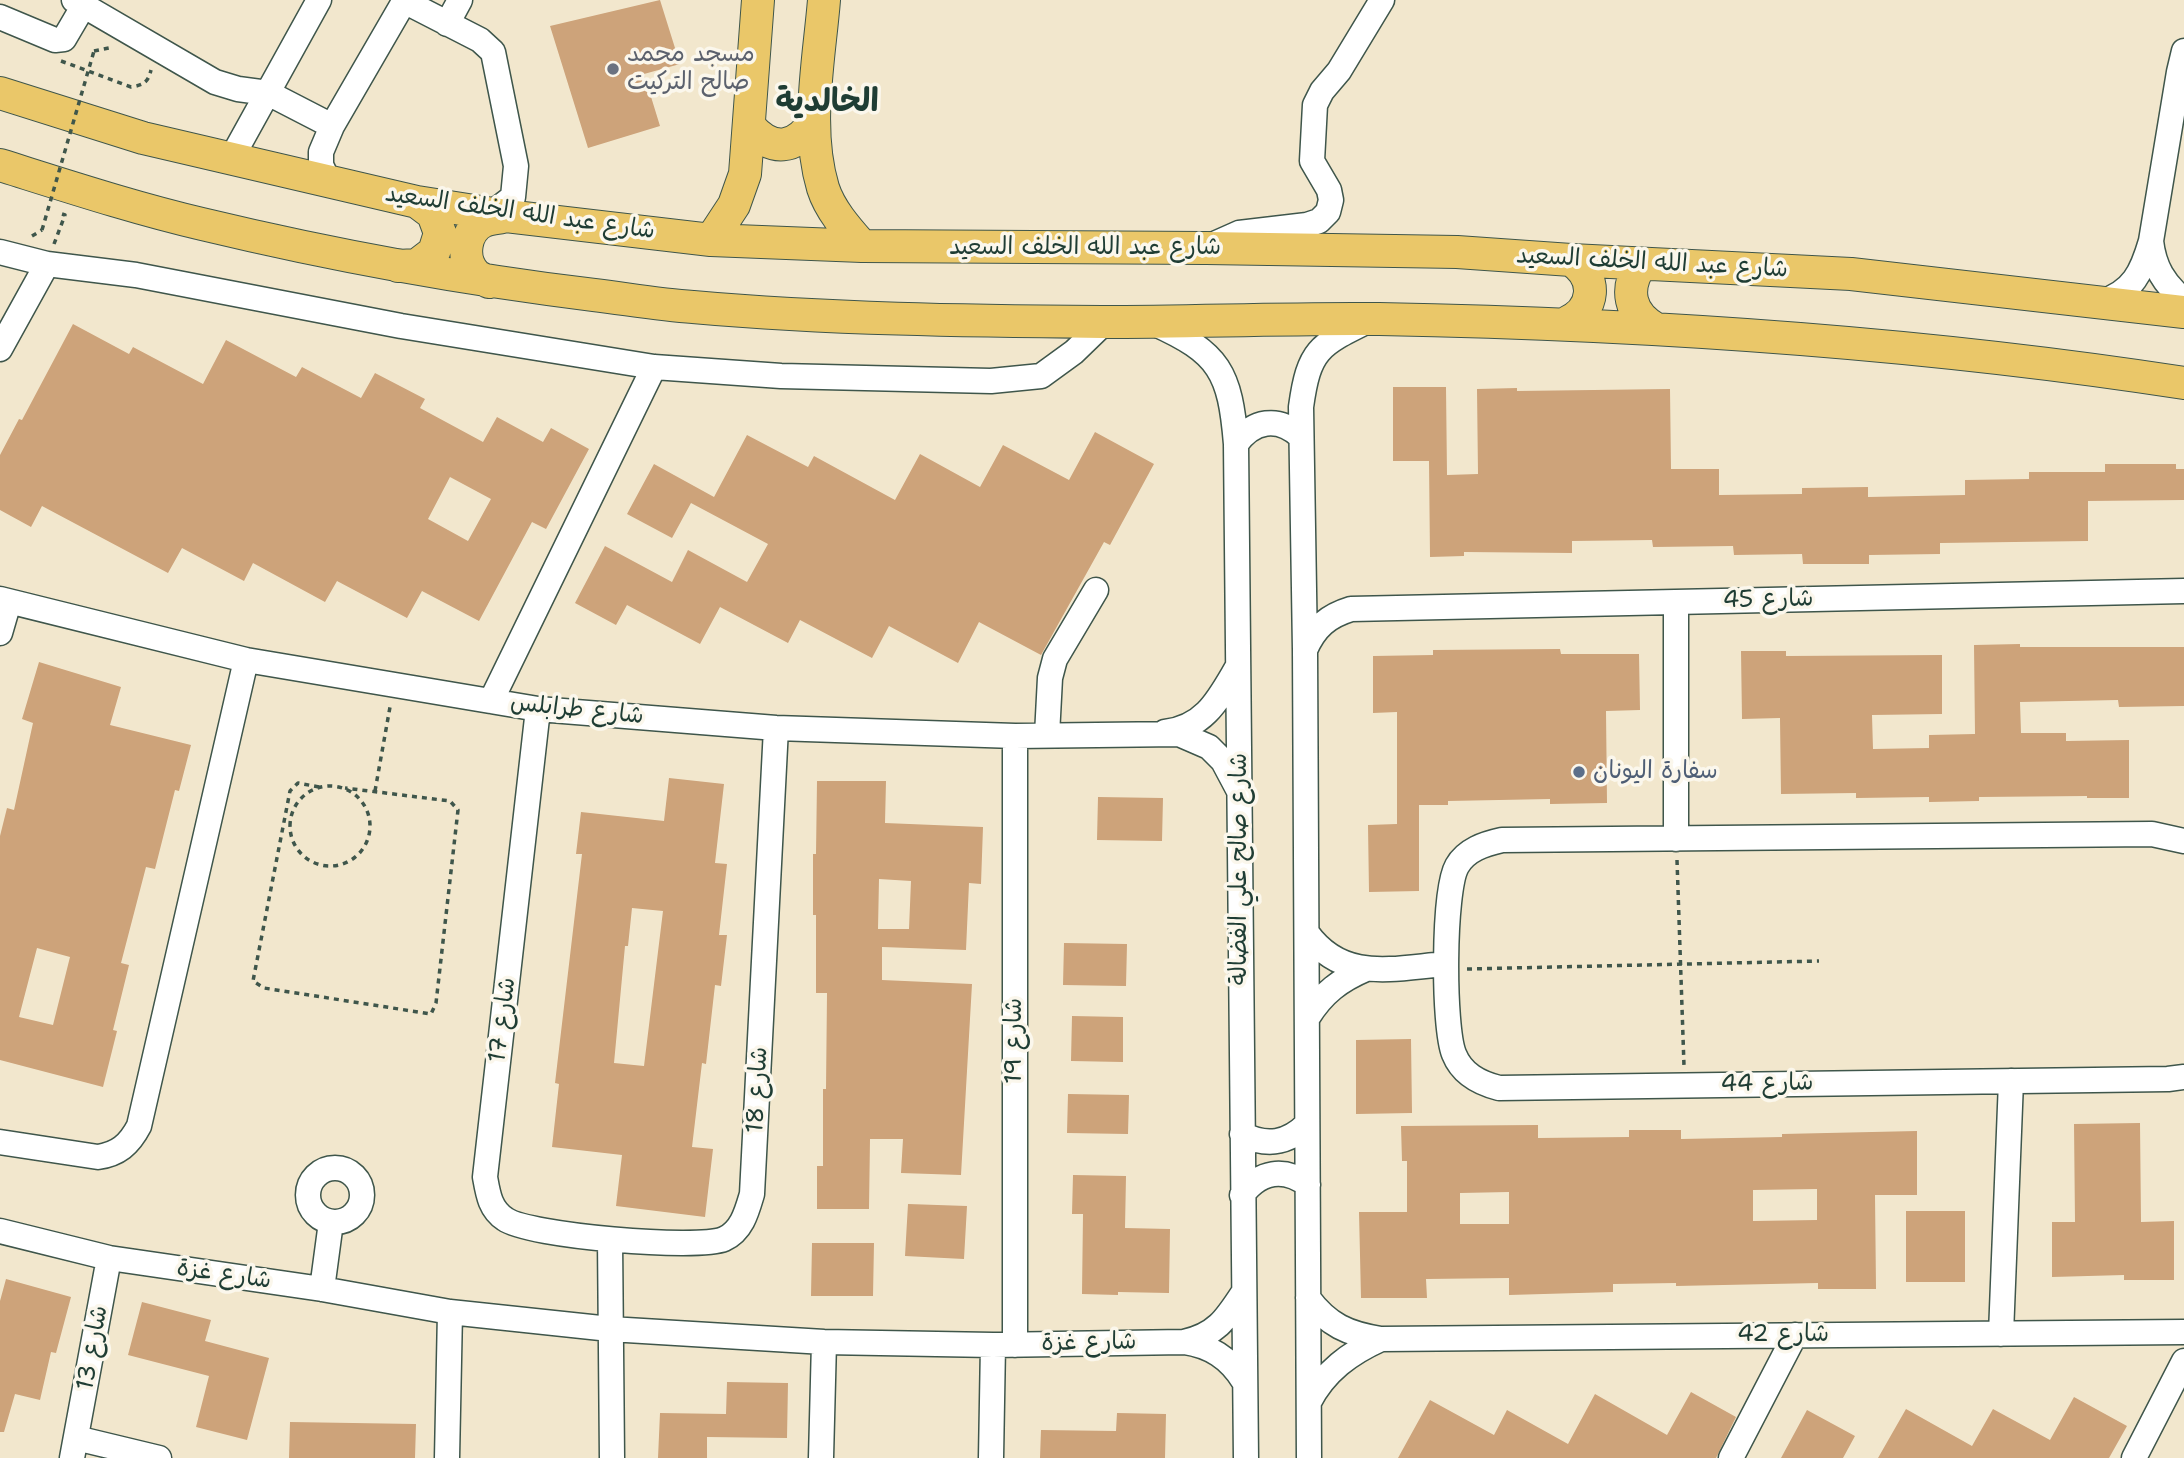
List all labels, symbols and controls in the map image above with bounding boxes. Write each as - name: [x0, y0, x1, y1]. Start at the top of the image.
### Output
- place label: مسجد محمد صالح التركيت: [627, 41, 755, 97]
- marker: مسجد محمد صالح التركيت: [605, 61, 621, 77]
- district label: الخالدية: [775, 84, 879, 122]
- street label: شارع عبد الله الخلف السعيد: [383, 180, 657, 246]
- street label: شارع عبد الله الخلف السعيد: [949, 234, 1221, 262]
- street label: شارع عبد الله الخلف السعيد: [1515, 241, 1789, 285]
- street label: شارع 45: [1722, 585, 1814, 615]
- street label: شارع طرابلس: [509, 689, 645, 731]
- street label: شارع صالح علي الفضالة: [1226, 753, 1254, 985]
- place label: سفارة اليونان: [1593, 758, 1718, 786]
- marker: سفارة اليونان: [1571, 764, 1587, 780]
- street label: شارع 17: [483, 976, 523, 1064]
- street label: شارع 19: [1001, 998, 1029, 1084]
- street label: شارع 18: [741, 1046, 775, 1134]
- street label: شارع 44: [1720, 1069, 1814, 1099]
- street label: شارع غزة: [175, 1254, 273, 1296]
- street label: شارع 13: [71, 1303, 115, 1393]
- street label: شارع 42: [1737, 1321, 1829, 1349]
- street label: شارع غزة: [1041, 1328, 1137, 1358]

